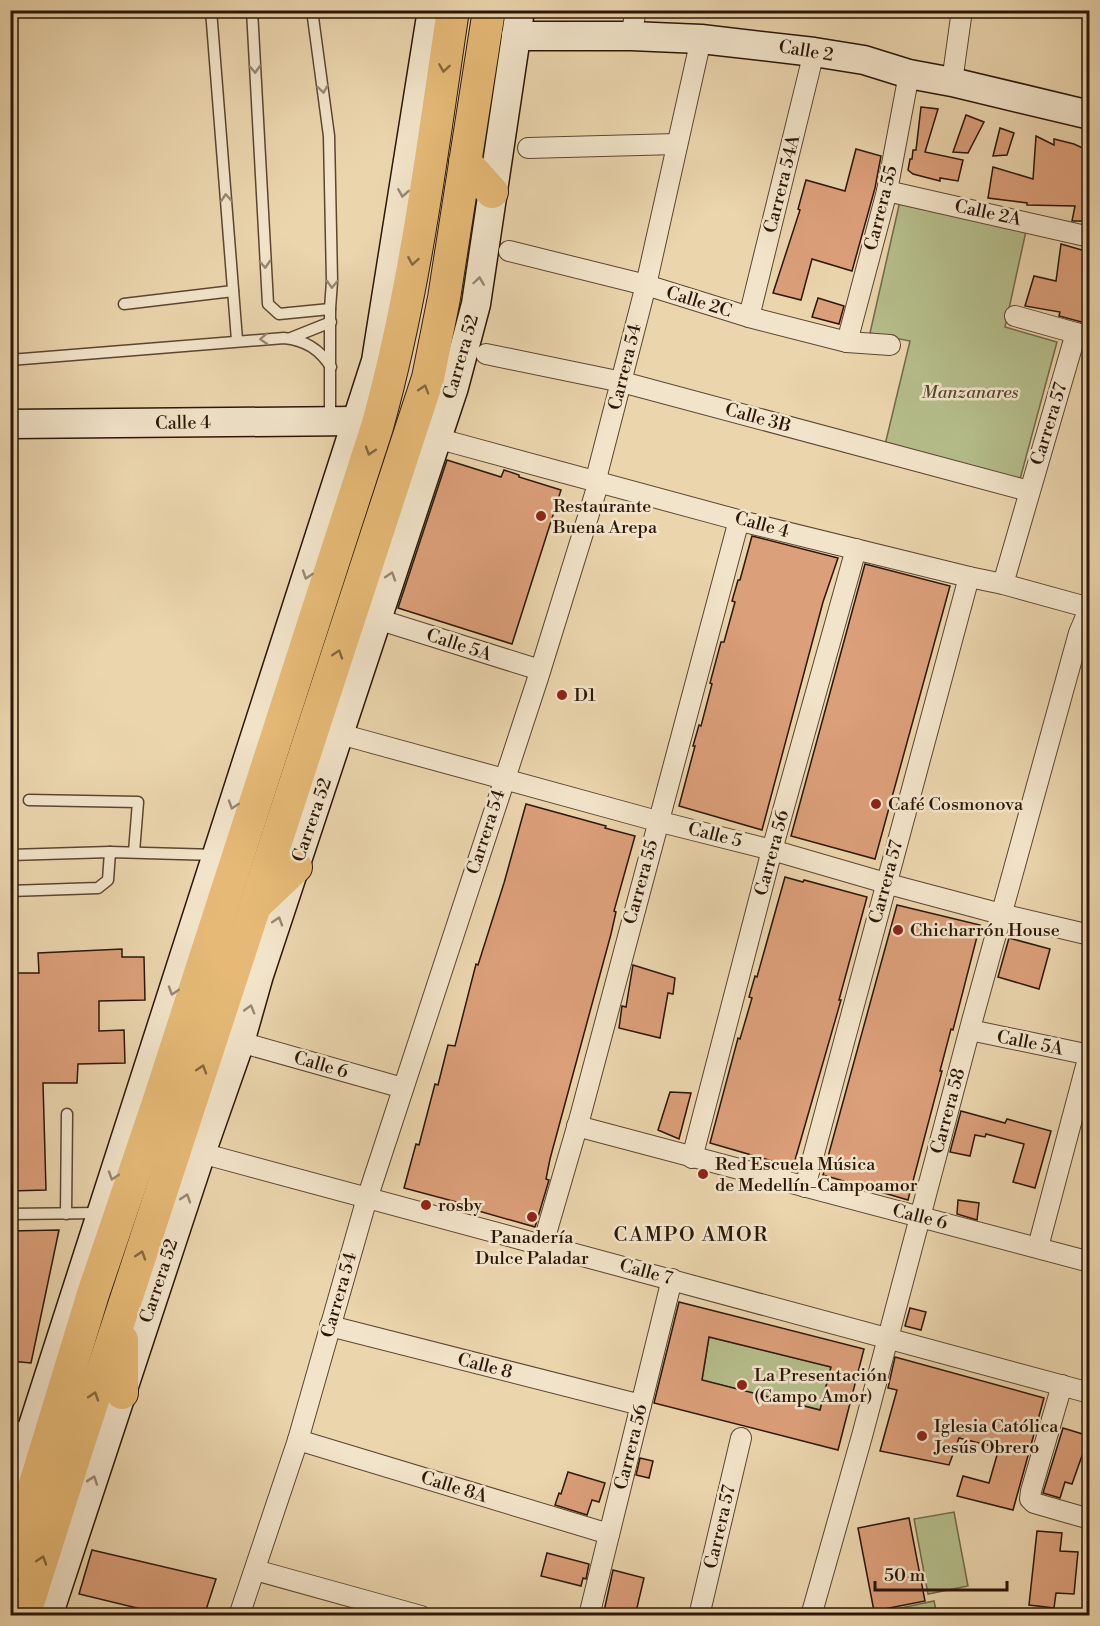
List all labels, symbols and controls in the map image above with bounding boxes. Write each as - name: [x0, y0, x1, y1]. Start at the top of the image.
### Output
- street label: Calle 2: [777, 35, 835, 67]
- one-way arrow: [248, 64, 261, 73]
- one-way arrow: [439, 64, 451, 73]
- one-way arrow: [316, 85, 328, 94]
- street label: Carrera 54A: [759, 132, 805, 235]
- street label: Carrera 55: [859, 163, 903, 253]
- one-way arrow: [397, 187, 410, 197]
- one-way arrow: [220, 194, 233, 203]
- street label: Calle 2A: [953, 195, 1024, 231]
- one-way arrow: [407, 255, 420, 265]
- one-way arrow: [259, 259, 272, 268]
- one-way arrow: [473, 276, 485, 285]
- one-way arrow: [325, 279, 338, 288]
- street label: Calle 2C: [663, 281, 735, 323]
- street label: Carrera 52: [438, 312, 484, 402]
- street label: Carrera 54: [603, 321, 647, 412]
- one-way arrow: [259, 332, 268, 345]
- street label: Carrera 57: [1026, 380, 1072, 468]
- park label: Manzanares: [922, 381, 1019, 404]
- one-way arrow: [417, 384, 430, 395]
- street label: Calle 3B: [722, 398, 794, 438]
- street label: Calle 4: [155, 411, 211, 435]
- one-way arrow: [364, 445, 377, 456]
- place label: Restaurante Buena Arepa: [552, 495, 658, 539]
- street label: Calle 4: [732, 507, 792, 543]
- marker: Restaurante Buena Arepa: [534, 509, 548, 523]
- one-way arrow: [302, 569, 315, 580]
- one-way arrow: [384, 571, 397, 582]
- street label: Calle 5A: [423, 624, 495, 667]
- one-way arrow: [331, 649, 343, 660]
- place label: D1: [574, 684, 596, 707]
- marker: D1: [555, 688, 569, 702]
- street label: Carrera 52: [287, 775, 337, 865]
- street label: Carrera 54: [461, 786, 511, 877]
- place label: Café Cosmonova: [888, 793, 1024, 816]
- marker: Café Cosmonova: [869, 797, 883, 811]
- one-way arrow: [228, 799, 240, 810]
- street label: Carrera 56: [750, 808, 794, 898]
- street label: Calle 5: [686, 817, 744, 853]
- street label: Carrera 55: [619, 837, 663, 927]
- street label: Carrera 57: [864, 838, 908, 926]
- one-way arrow: [270, 916, 283, 927]
- place label: Chicharrón House: [910, 919, 1060, 942]
- marker: Chicharrón House: [891, 923, 905, 937]
- one-way arrow: [167, 985, 180, 996]
- one-way arrow: [243, 1004, 255, 1015]
- street label: Calle 5A: [995, 1025, 1066, 1061]
- street label: Calle 6: [291, 1046, 351, 1084]
- one-way arrow: [194, 1064, 207, 1075]
- street label: Carrera 58: [926, 1066, 970, 1156]
- place label: Red Escuela Música de Medellín-Campoamor: [715, 1153, 918, 1197]
- marker: Red Escuela Música de Medellín-Campoamor: [696, 1167, 710, 1181]
- one-way arrow: [108, 1170, 120, 1181]
- one-way arrow: [179, 1193, 191, 1204]
- place label: rosby: [438, 1194, 483, 1217]
- marker: rosby: [419, 1198, 433, 1212]
- street label: Calle 6: [890, 1199, 950, 1235]
- marker: Panadería Dulce Paladar: [525, 1210, 539, 1224]
- district label: CAMPO AMOR: [614, 1223, 769, 1248]
- place label: Panadería Dulce Paladar: [475, 1226, 589, 1270]
- street label: Carrera 52: [135, 1236, 183, 1326]
- street label: Carrera 54: [316, 1249, 362, 1340]
- one-way arrow: [133, 1250, 146, 1261]
- street label: Calle 7: [617, 1254, 675, 1290]
- street label: Calle 8: [455, 1348, 515, 1384]
- place label: La Presentación (Campo Amor): [754, 1364, 887, 1408]
- marker: La Presentación (Campo Amor): [735, 1378, 749, 1392]
- one-way arrow: [87, 1391, 100, 1402]
- street label: Carrera 56: [609, 1402, 653, 1492]
- place label: Iglesia Católica Jesús Obrero: [933, 1415, 1059, 1459]
- marker: Iglesia Católica Jesús Obrero: [915, 1429, 929, 1443]
- street label: Calle 8A: [418, 1466, 491, 1508]
- one-way arrow: [85, 1476, 98, 1486]
- street label: Carrera 57: [699, 1483, 741, 1571]
- scale bar: [875, 1554, 1007, 1592]
- one-way arrow: [35, 1555, 47, 1566]
- text: 50 m: [884, 1564, 926, 1587]

